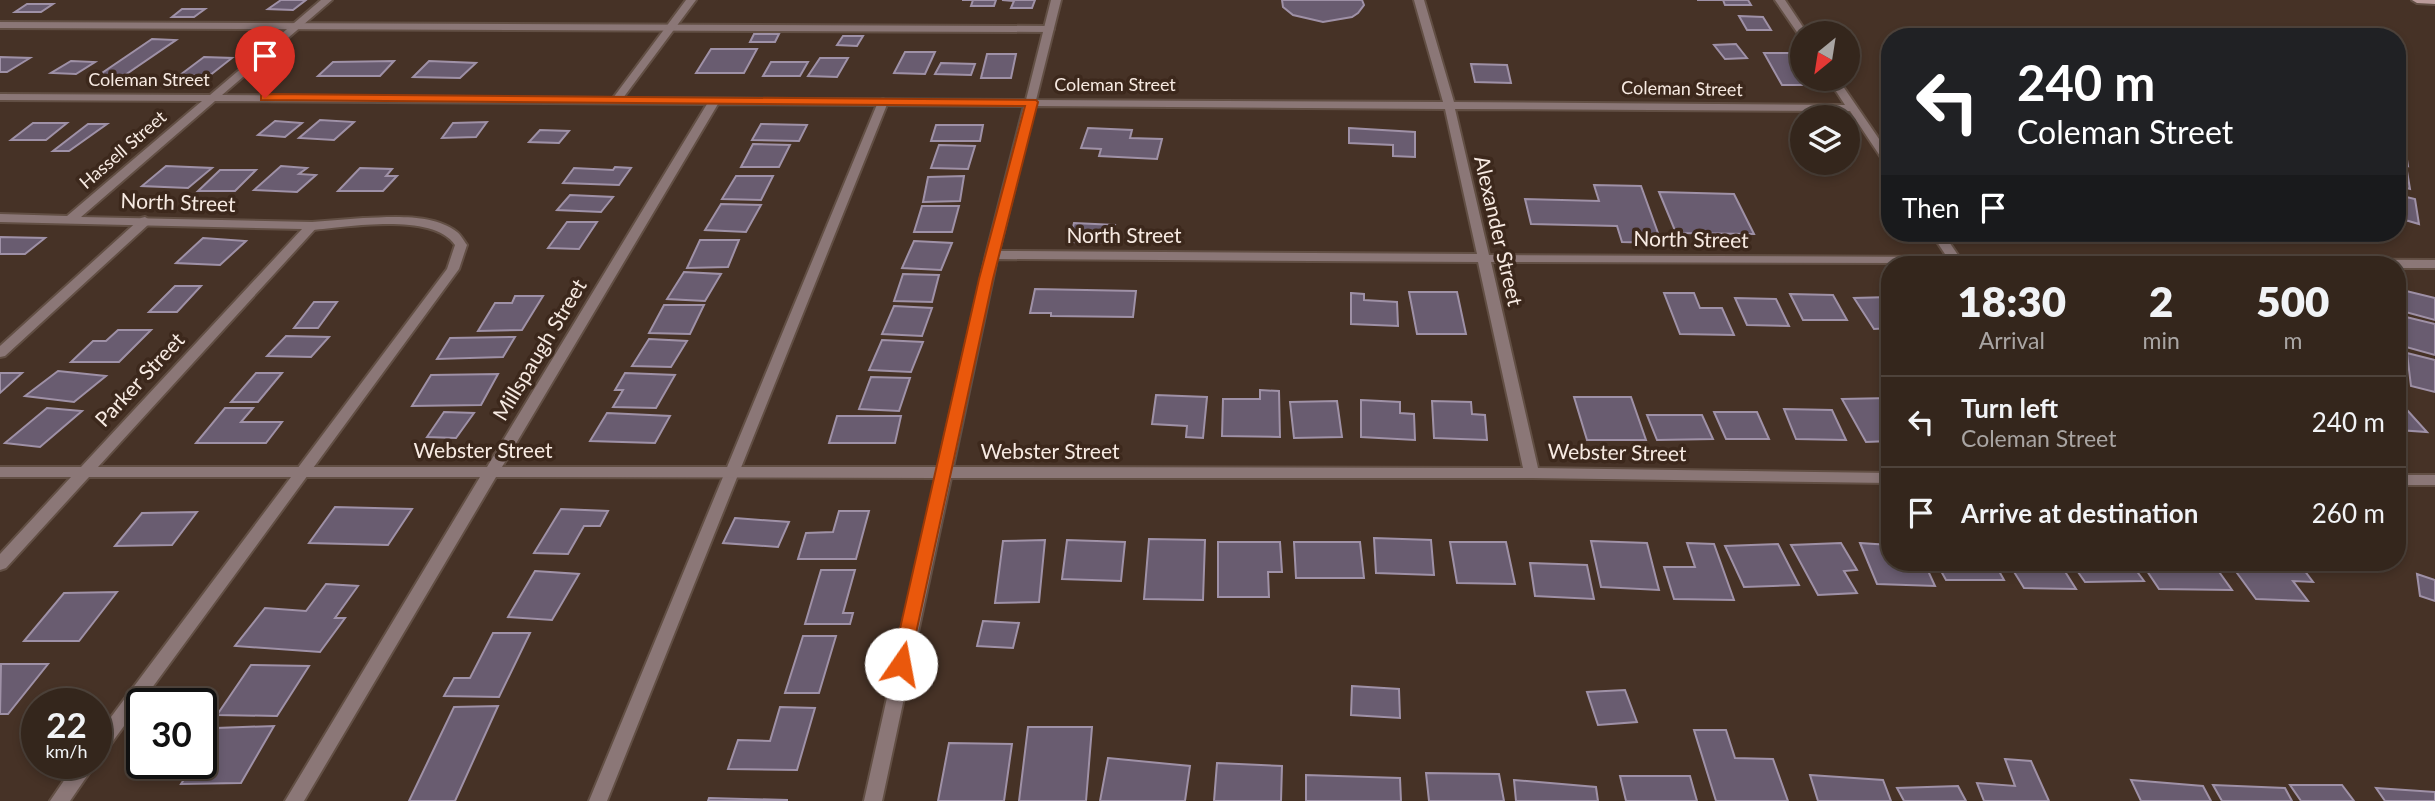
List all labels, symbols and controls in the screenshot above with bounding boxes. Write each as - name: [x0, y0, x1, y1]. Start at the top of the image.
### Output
- north arrow: [1790, 21, 1860, 91]
- map controls: [1790, 21, 1860, 175]
- pin: [235, 26, 295, 98]
- icon: arrive: [246, 37, 284, 75]
- text: 240 m: [2017, 53, 2155, 111]
- icon: left: [1902, 56, 1993, 147]
- street label: Coleman Street: [88, 68, 210, 90]
- street label: Coleman Street: [1054, 73, 1176, 95]
- street label: Coleman Street: [1621, 76, 1744, 100]
- street label: Hassell Street: [74, 105, 171, 193]
- button: layers: [1790, 105, 1860, 175]
- text: Coleman Street: [2017, 112, 2233, 151]
- street label: Alexander Street: [1470, 153, 1529, 309]
- street label: North Street: [120, 187, 237, 216]
- icon: arrive: [1974, 189, 2012, 227]
- text: Then: [1902, 192, 1960, 224]
- street label: North Street: [1066, 222, 1182, 247]
- street label: North Street: [1633, 225, 1749, 252]
- street label: Millspaugh Street: [487, 274, 591, 424]
- text: 18:30: [1958, 276, 2066, 326]
- text: 2: [2149, 276, 2173, 326]
- text: 500: [2256, 276, 2329, 326]
- street label: Parker Street: [89, 326, 189, 431]
- text: Arrival: [1979, 326, 2045, 354]
- text: min: [2143, 326, 2180, 354]
- text: m: [2283, 326, 2302, 354]
- text: Turn left: [1961, 392, 2058, 424]
- icon: left: [1902, 403, 1940, 441]
- text: 240 m: [2312, 406, 2385, 438]
- text: Coleman Street: [1961, 424, 2116, 452]
- street label: Webster Street: [414, 437, 553, 462]
- street label: Webster Street: [981, 438, 1120, 463]
- street label: Webster Street: [1547, 438, 1687, 465]
- icon: arrive: [1902, 494, 1940, 532]
- text: Arrive at destination: [1961, 497, 2198, 529]
- text: 260 m: [2312, 497, 2385, 529]
- position arrow: [864, 627, 938, 701]
- speed limit sign: 30: [126, 688, 217, 779]
- text: 22: [46, 703, 87, 745]
- text: km/h: [45, 740, 88, 762]

